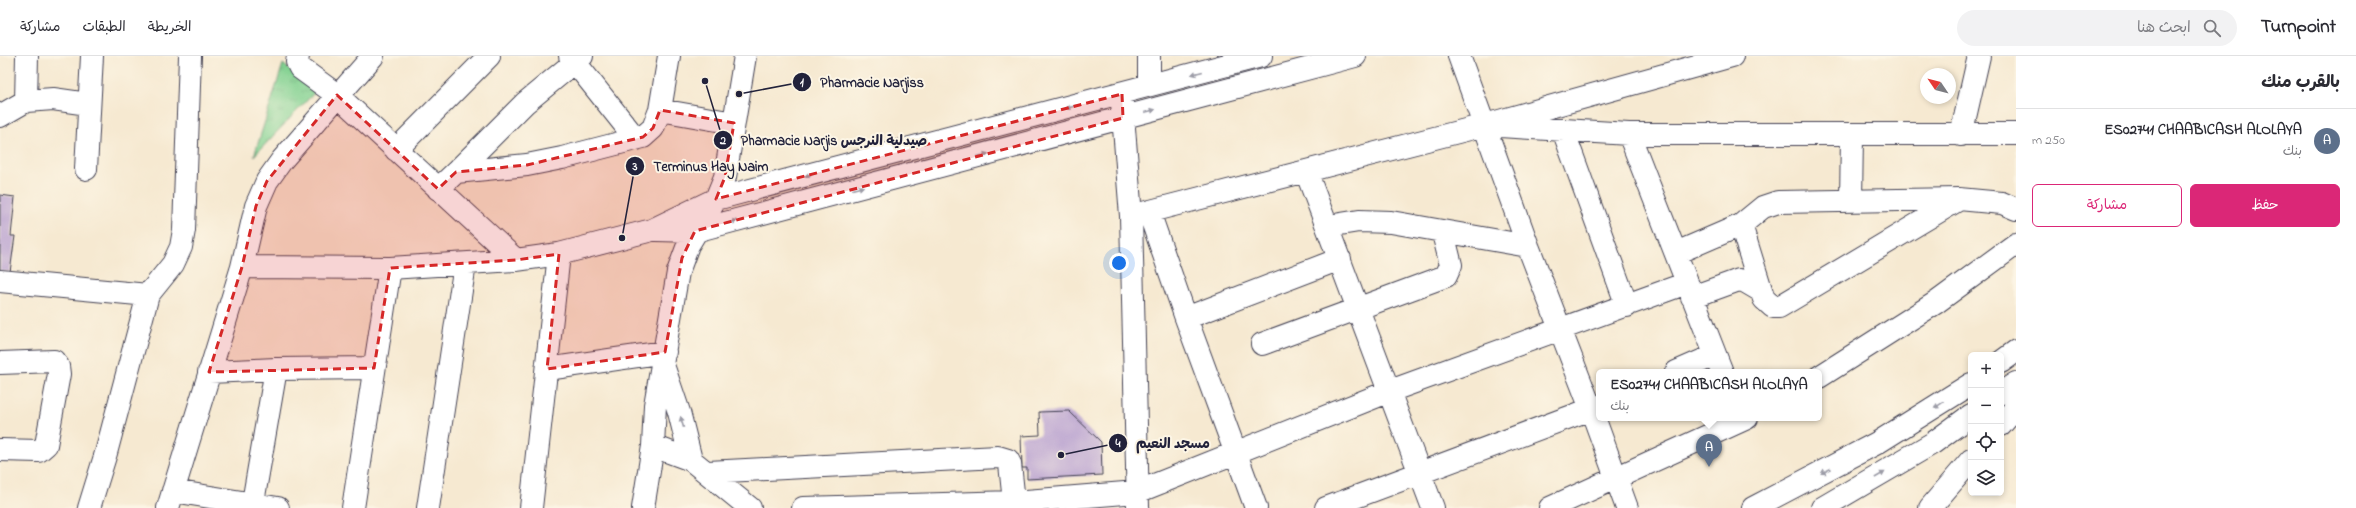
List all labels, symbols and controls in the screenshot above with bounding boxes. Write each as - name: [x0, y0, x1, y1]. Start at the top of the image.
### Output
- search box: [1957, 10, 2237, 46]
- text: Turnpoint: [2261, 14, 2336, 41]
- text: مشاركة: [20, 17, 60, 38]
- text: الطبقات: [82, 17, 126, 38]
- text: الخريطة: [148, 17, 191, 38]
- text: ابحث هنا: [2137, 17, 2191, 39]
- icon: search: [2201, 17, 2223, 39]
- north arrow: [1920, 68, 1956, 104]
- callout: Pharmacie Narjiss: [792, 69, 932, 95]
- one-way arrow: [1190, 70, 1202, 76]
- text: بالقرب منك: [2261, 70, 2340, 95]
- text: Pharmacie Narjiss: [820, 73, 924, 94]
- text: 1: [800, 74, 804, 92]
- one-way arrow: [1065, 104, 1077, 110]
- one-way arrow: [1144, 108, 1156, 114]
- text: ES02741 CHAABICASH ALOLAYA: [2104, 119, 2302, 141]
- callout: Pharmacie Narjis صيدلية النرجس: [713, 127, 936, 153]
- text: Pharmacie Narjis صيدلية النرجس: [741, 131, 927, 152]
- text: 250 m: [2032, 131, 2065, 150]
- text: A: [2323, 131, 2331, 150]
- text: 2: [719, 132, 726, 150]
- text: بنك: [2283, 142, 2302, 161]
- one-way arrow: [978, 152, 990, 158]
- callout: Terminus Hay Naim: [625, 153, 776, 179]
- text: Terminus Hay Naim: [654, 157, 769, 180]
- text: 3: [632, 158, 638, 176]
- one-way arrow: [804, 172, 816, 178]
- button: مشاركة: [2032, 184, 2182, 227]
- button: حفظ: [2190, 184, 2340, 227]
- one-way arrow: [852, 185, 864, 191]
- one-way arrow: [726, 218, 738, 224]
- your location: [1109, 253, 1129, 273]
- map controls: [1968, 352, 2004, 496]
- button: +: [1968, 352, 2004, 388]
- popup: [1596, 369, 1822, 421]
- text: ES02741 CHAABICASH ALOLAYA: [1610, 374, 1808, 396]
- button: −: [1968, 388, 2004, 424]
- text: بنك: [1610, 397, 1629, 416]
- one-way arrow: [1933, 402, 1944, 409]
- one-way arrow: [679, 416, 685, 428]
- button: locate: [1968, 424, 2004, 460]
- callout: مسجد النعيم: [1108, 430, 1218, 456]
- text: مسجد النعيم: [1136, 434, 1210, 455]
- pin: A: [1696, 434, 1722, 467]
- text: 4: [1115, 435, 1121, 453]
- button: layers: [1968, 460, 2004, 496]
- one-way arrow: [1820, 467, 1832, 474]
- one-way arrow: [1874, 471, 1886, 478]

